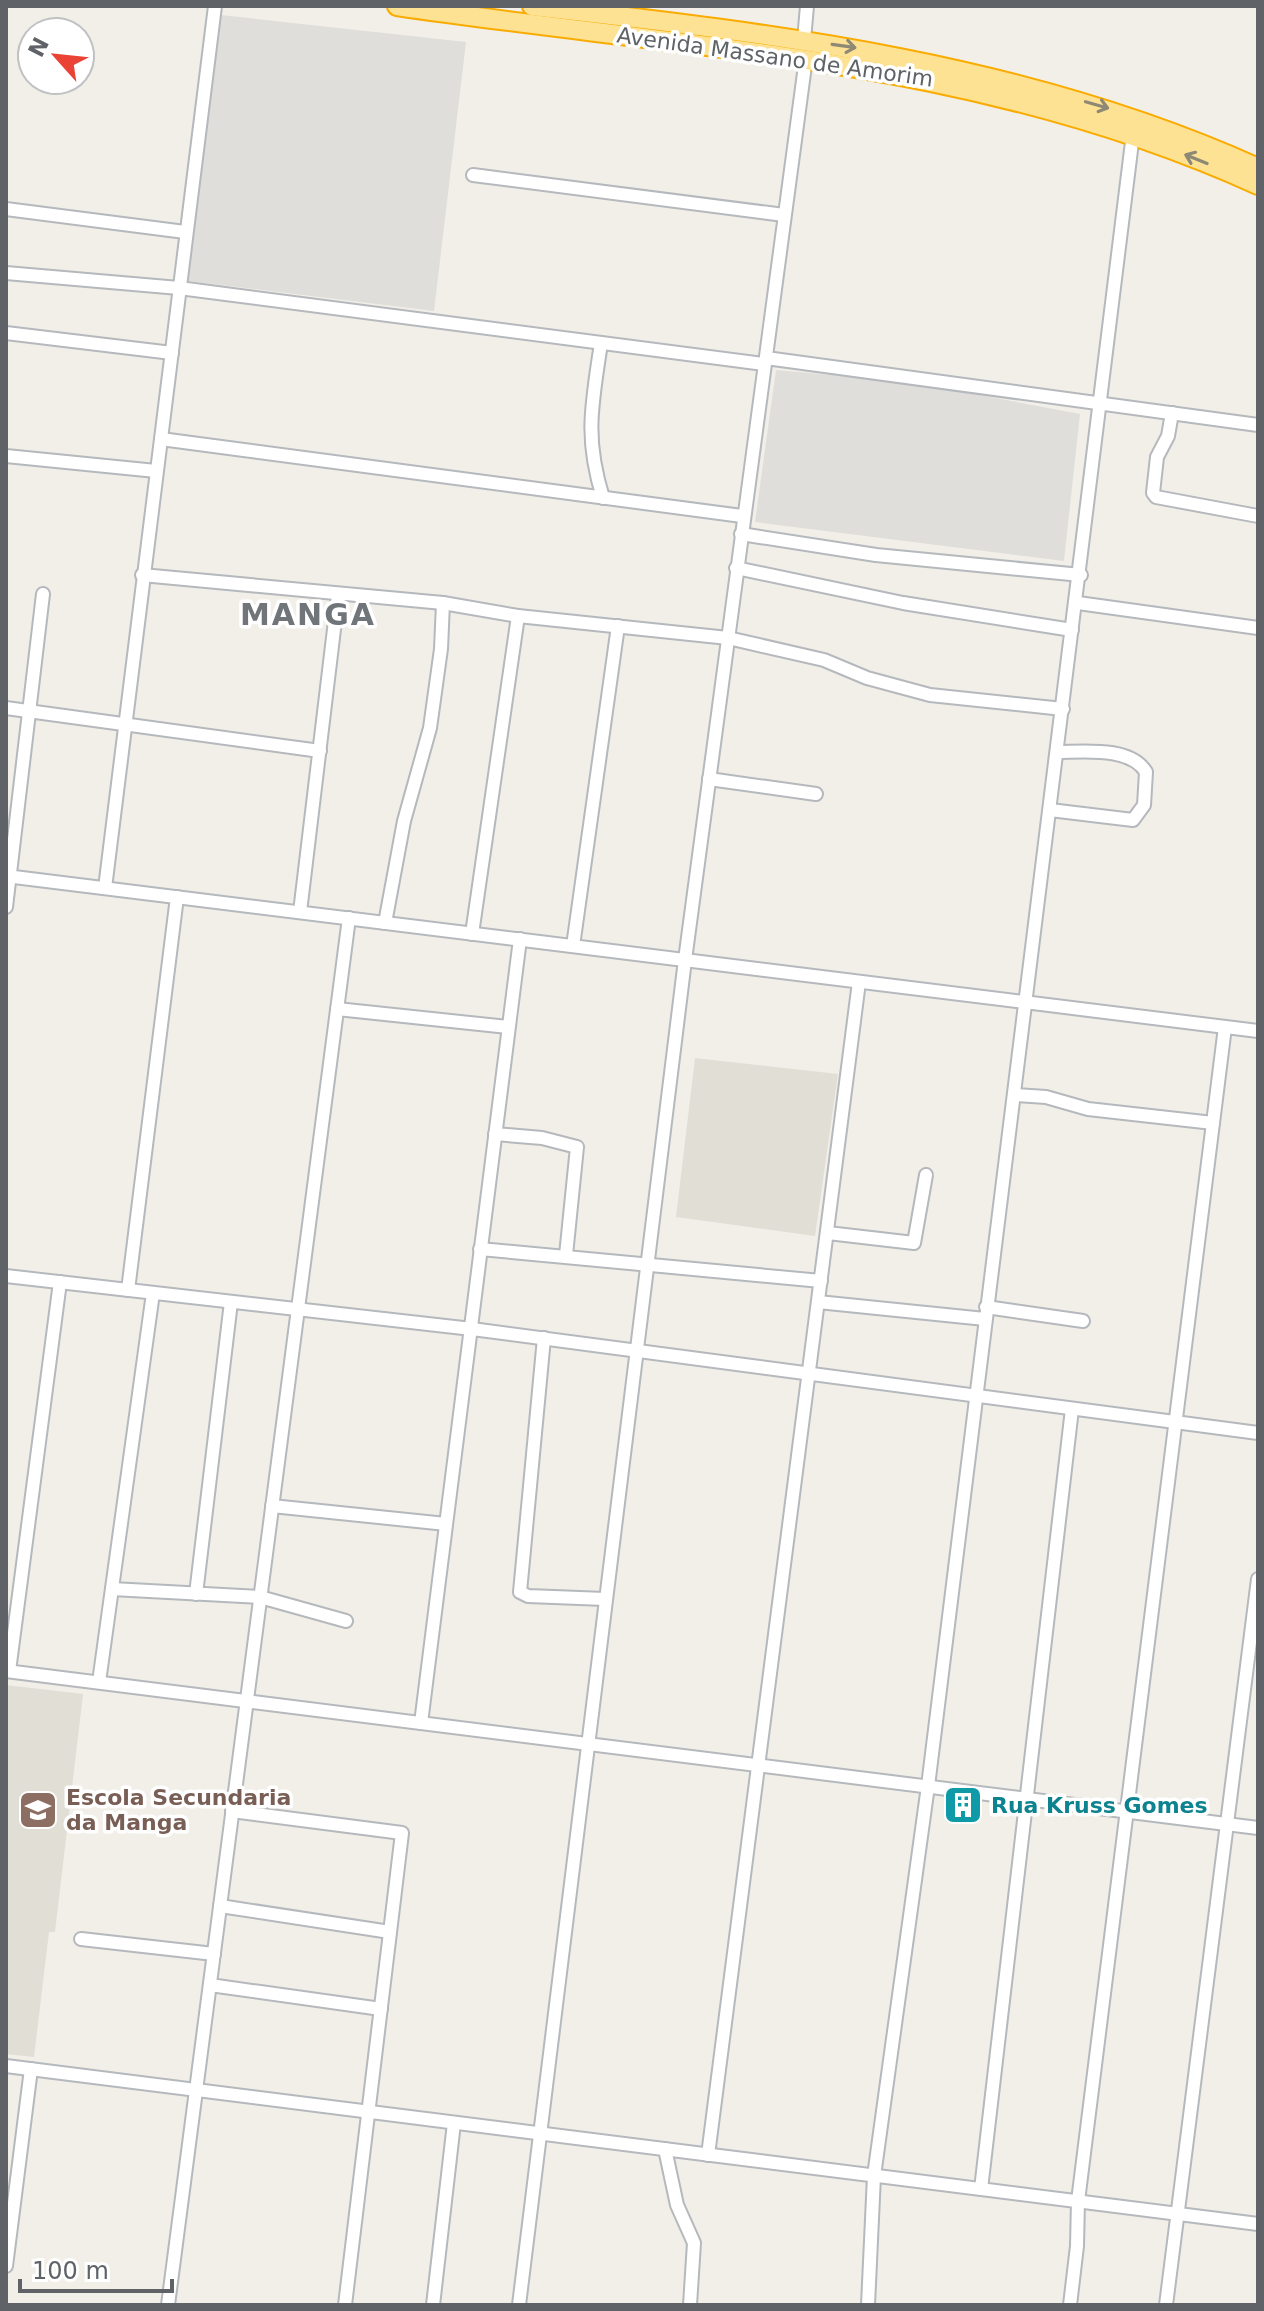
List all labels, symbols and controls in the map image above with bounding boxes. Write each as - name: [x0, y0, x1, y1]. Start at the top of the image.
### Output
- north arrow: [16, 16, 96, 96]
- street label: Avenida Massano de Amorim: [615, 22, 935, 92]
- text: N: [23, 33, 54, 61]
- one-way arrow: [831, 39, 856, 54]
- one-way arrow: [1084, 99, 1110, 114]
- one-way arrow: [1184, 150, 1209, 165]
- district label: MANGA: [240, 597, 376, 632]
- building icon: Rua Kruss Gomes: [942, 1784, 984, 1826]
- place label: Escola Secundaria da Manga: [66, 1785, 291, 1835]
- school or university icon: Escola Secundaria da Manga: [17, 1789, 59, 1831]
- place label: Rua Kruss Gomes: [991, 1793, 1208, 1818]
- scale bar: [20, 2243, 172, 2293]
- text: 100 m: [32, 2257, 109, 2285]

